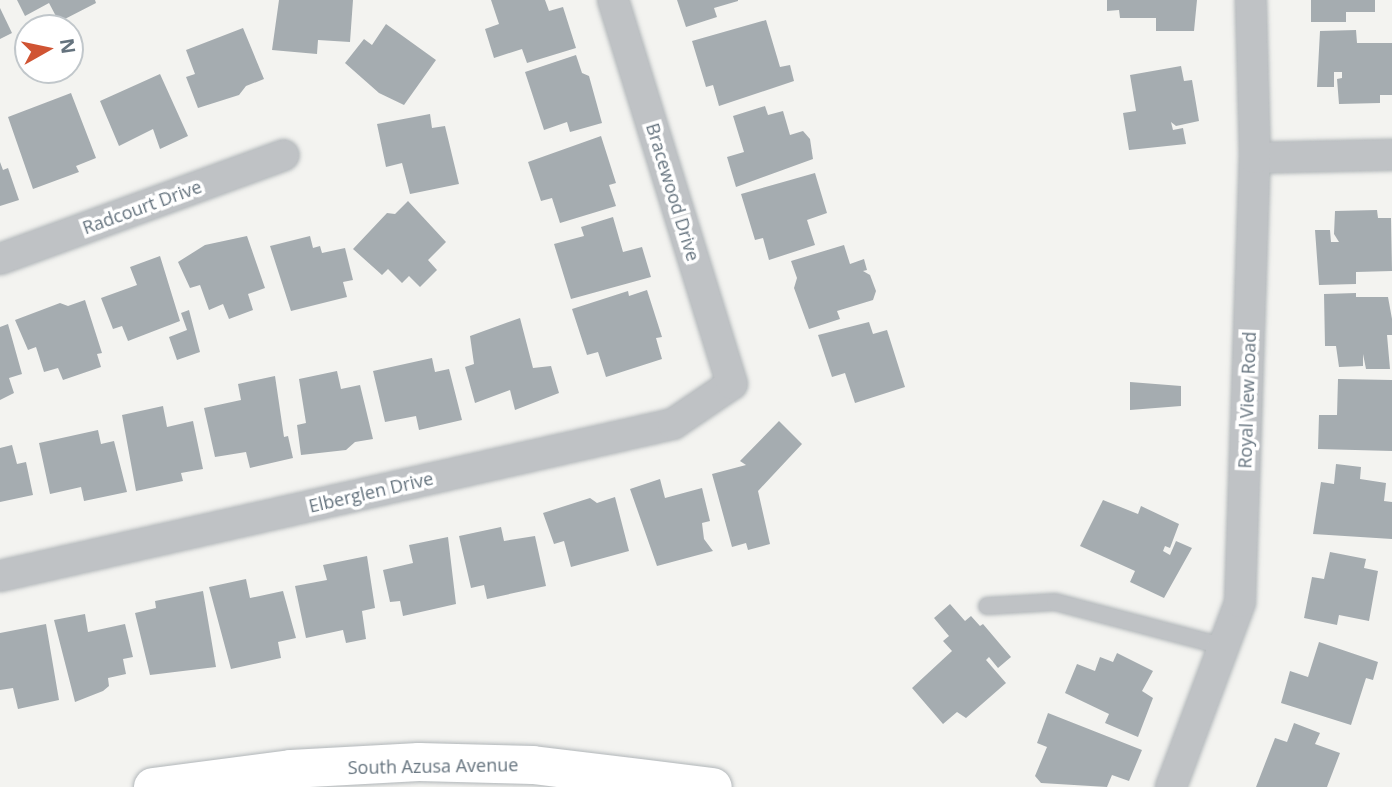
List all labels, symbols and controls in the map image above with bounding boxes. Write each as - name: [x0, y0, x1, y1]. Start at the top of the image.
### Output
- north arrow: [14, 14, 84, 84]
- text: N: [54, 36, 82, 56]
- street label: Bracewood Drive: [642, 120, 704, 264]
- street label: Radcourt Drive: [80, 175, 204, 239]
- street label: Royal View Road: [1234, 331, 1260, 469]
- street label: Elberglen Drive: [307, 467, 435, 517]
- street label: South Azusa Avenue: [348, 754, 518, 778]

